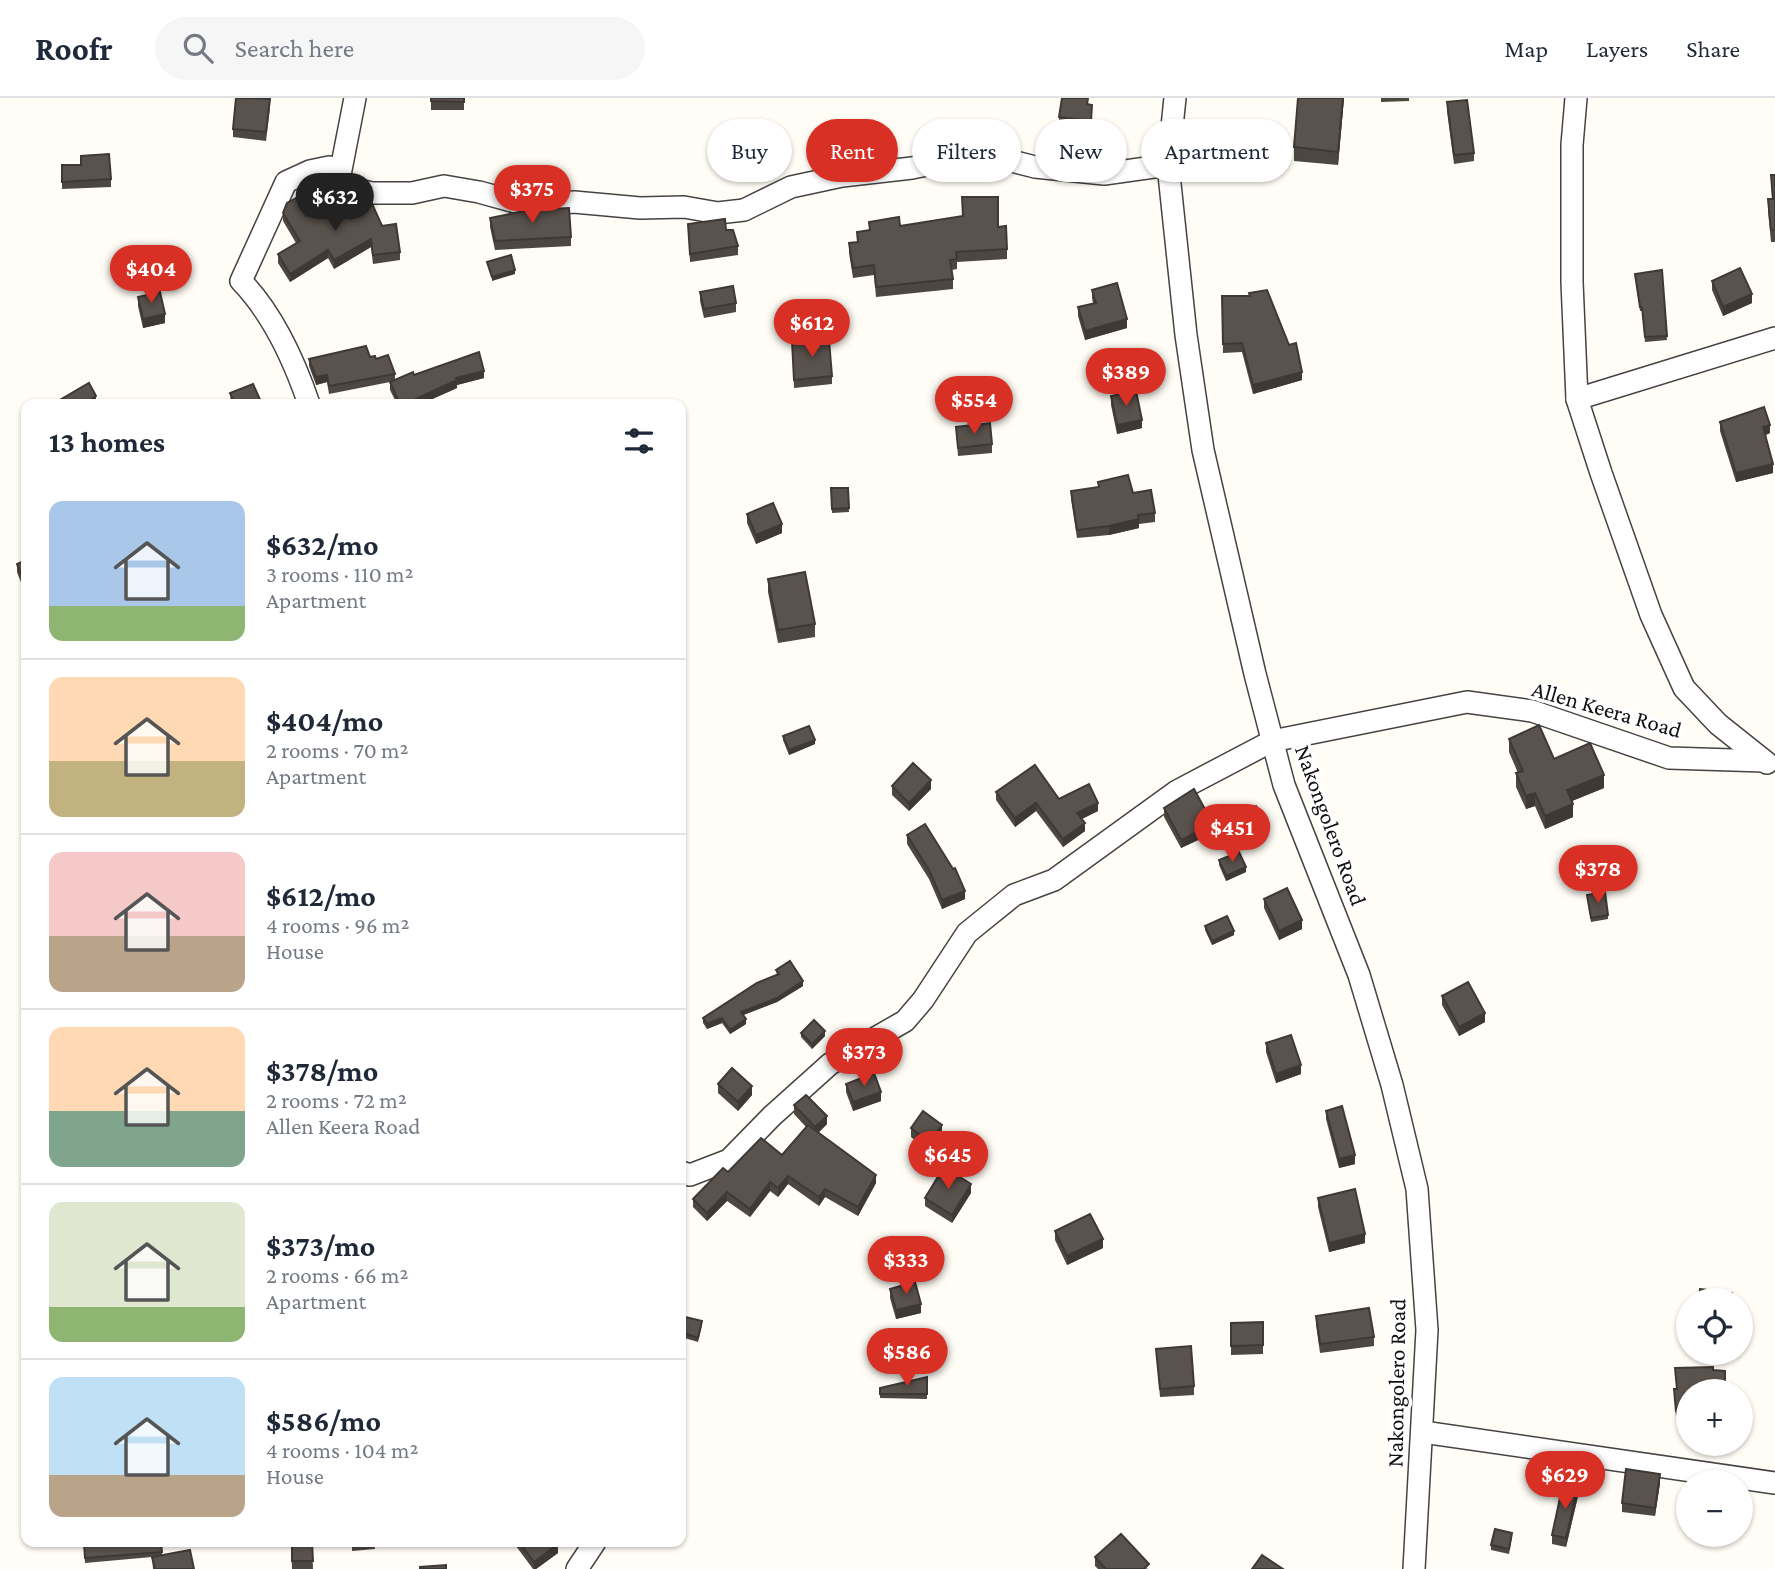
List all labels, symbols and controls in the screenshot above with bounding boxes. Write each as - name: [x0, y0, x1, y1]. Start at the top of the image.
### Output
- search box: [155, 17, 645, 80]
- icon: search: [179, 29, 217, 67]
- text: Roofr: [35, 30, 113, 67]
- text: Search here: [235, 34, 354, 63]
- text: Map: [1504, 35, 1548, 62]
- text: Layers: [1586, 35, 1648, 62]
- text: Share: [1686, 35, 1740, 62]
- chip: Buy: [707, 119, 792, 182]
- chip: Rent: [806, 119, 898, 182]
- chip: Filters: [912, 119, 1021, 182]
- chip: New: [1035, 119, 1127, 182]
- chip: Apartment: [1141, 119, 1293, 182]
- pin: $375: [491, 166, 573, 225]
- pin: $632: [294, 174, 376, 233]
- text: $375: [510, 175, 554, 201]
- text: $632: [312, 183, 358, 209]
- pin: $404: [110, 246, 192, 305]
- text: $404: [126, 255, 176, 281]
- pin: $612: [771, 300, 853, 359]
- text: $612: [790, 309, 834, 335]
- pin: $389: [1085, 348, 1167, 408]
- text: $389: [1102, 358, 1150, 384]
- pin: $554: [933, 376, 1015, 436]
- text: $554: [951, 386, 997, 412]
- icon: filters: [620, 422, 658, 460]
- text: 13 homes: [49, 425, 165, 458]
- text: $632/mo: [266, 528, 379, 561]
- icon: home: [105, 529, 189, 613]
- text: 3 rooms · 110 m²: [266, 561, 413, 587]
- text: Apartment: [266, 587, 366, 613]
- street label: Allen Keera Road: [1529, 675, 1685, 743]
- text: $404/mo: [266, 704, 383, 737]
- icon: home: [105, 705, 189, 789]
- text: 2 rooms · 70 m²: [266, 737, 409, 763]
- street label: Nakongolero Road: [1290, 741, 1372, 909]
- text: Apartment: [266, 763, 366, 789]
- pin: $451: [1191, 804, 1273, 864]
- text: $451: [1210, 814, 1254, 840]
- pin: $378: [1557, 846, 1639, 905]
- text: $378: [1575, 855, 1621, 881]
- text: $612/mo: [266, 879, 376, 912]
- icon: home: [105, 880, 189, 964]
- text: 4 rooms · 96 m²: [266, 912, 409, 938]
- text: House: [266, 938, 324, 964]
- pin: $373: [823, 1028, 905, 1088]
- text: $373: [842, 1038, 886, 1064]
- text: $378/mo: [266, 1054, 378, 1087]
- icon: home: [105, 1055, 189, 1139]
- text: 2 rooms · 72 m²: [266, 1087, 407, 1113]
- text: Allen Keera Road: [266, 1113, 420, 1139]
- pin: $645: [907, 1132, 989, 1191]
- text: $645: [924, 1141, 972, 1167]
- text: $373/mo: [266, 1229, 375, 1262]
- icon: home: [105, 1230, 189, 1314]
- pin: $333: [865, 1236, 947, 1296]
- text: $333: [884, 1246, 928, 1272]
- text: 2 rooms · 66 m²: [266, 1262, 409, 1288]
- text: Apartment: [266, 1288, 366, 1314]
- map controls: [1676, 1288, 1753, 1547]
- button: locate: [1676, 1288, 1753, 1365]
- street label: Nakongolero Road: [1382, 1298, 1410, 1468]
- pin: $586: [866, 1328, 948, 1388]
- text: $586: [883, 1338, 931, 1364]
- button: +: [1676, 1379, 1753, 1456]
- text: $586/mo: [266, 1404, 381, 1437]
- icon: home: [105, 1405, 189, 1489]
- text: 4 rooms · 104 m²: [266, 1437, 418, 1463]
- pin: $629: [1524, 1452, 1606, 1511]
- text: $629: [1541, 1461, 1589, 1487]
- text: House: [266, 1463, 324, 1489]
- button: −: [1676, 1470, 1753, 1547]

